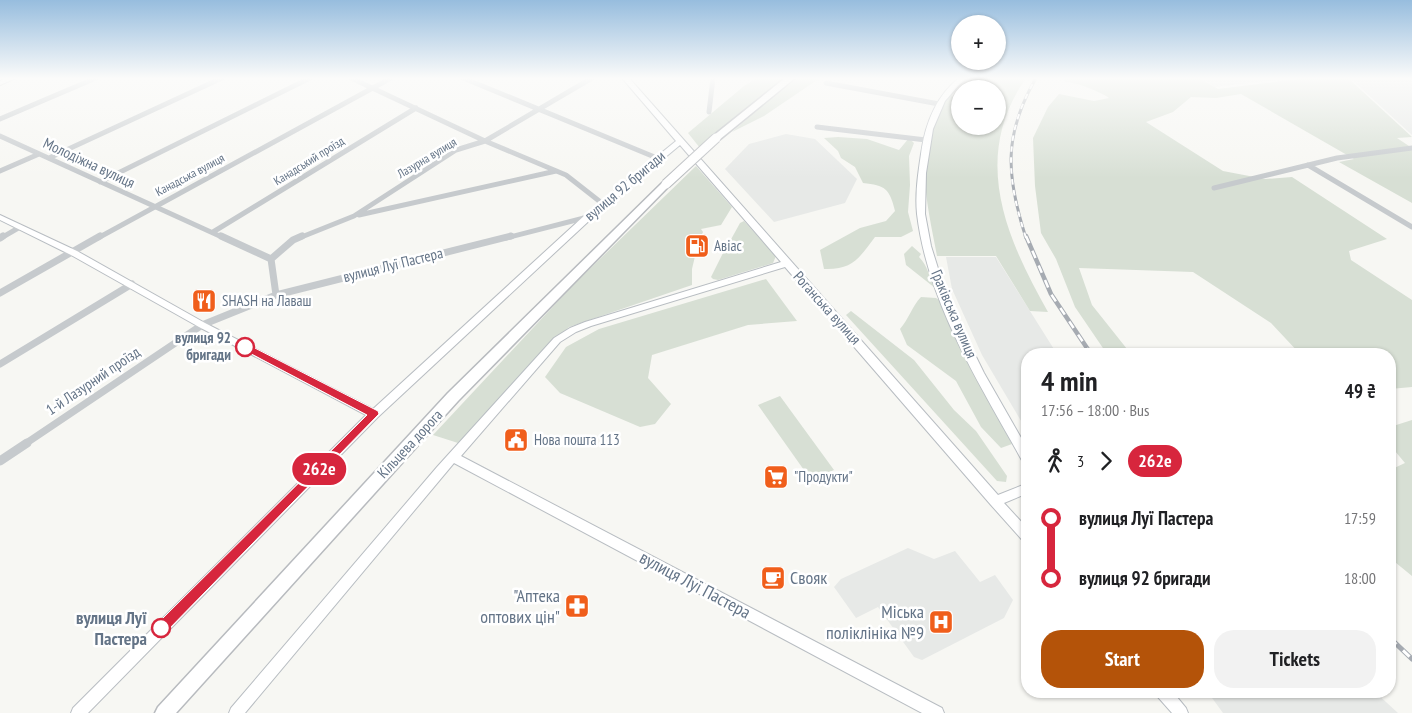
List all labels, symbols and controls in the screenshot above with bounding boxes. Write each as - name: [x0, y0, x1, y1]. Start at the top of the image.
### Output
- map controls: [951, 15, 1006, 135]
- button: +: [951, 15, 1006, 70]
- button: −: [951, 80, 1006, 135]
- street label: Молодіжна вулиця: [40, 133, 138, 192]
- street label: Канадський проїзд: [271, 133, 347, 188]
- street label: Лазурна вулиця: [393, 134, 459, 182]
- street label: вулиця 92 бригади: [580, 146, 669, 225]
- street label: Канадська вулиця: [153, 150, 227, 199]
- fuel station icon: Авіас: [684, 233, 710, 259]
- place label: Авіас: [714, 236, 742, 255]
- street label: вулиця Луї Пастера: [341, 243, 445, 286]
- street label: Роганська вулиця: [789, 267, 865, 348]
- street label: Граківська вулиця: [927, 267, 982, 361]
- restaurant icon: SHASH на Лаваш: [191, 288, 217, 314]
- place label: SHASH на Лаваш: [222, 291, 311, 310]
- place label: вулиця 92 бригади: [175, 328, 231, 364]
- marker: вулиця 92 бригади: [235, 337, 255, 357]
- street label: 1-й Лазурний проїзд: [42, 342, 144, 419]
- text: 4 min: [1041, 362, 1098, 399]
- text: 49 ₴: [1345, 379, 1376, 403]
- text: 17:56 – 18:00 · Bus: [1041, 400, 1149, 420]
- street label: Кільцева дорога: [373, 405, 446, 482]
- public building icon: Нова пошта 113: [503, 427, 529, 453]
- place label: Нова пошта 113: [534, 430, 620, 449]
- icon: walk: [1041, 447, 1069, 475]
- icon: forward: [1092, 447, 1120, 475]
- text: 262е: [1138, 449, 1172, 472]
- text: 3: [1077, 451, 1084, 471]
- line badge: 262е: [284, 453, 354, 485]
- text: 262е: [302, 457, 336, 480]
- supermarket icon: "Продукти": [763, 464, 789, 490]
- place label: "Продукти": [794, 467, 853, 486]
- text: вулиця Луї Пастера: [1079, 506, 1213, 530]
- text: 17:59: [1344, 508, 1376, 528]
- street label: вулиця Луї Пастера: [636, 546, 755, 623]
- cafe icon: Свояк: [760, 565, 786, 591]
- place label: Свояк: [790, 566, 827, 589]
- text: вулиця 92 бригади: [1079, 566, 1210, 590]
- text: 18:00: [1344, 568, 1376, 588]
- place label: "Аптека оптових цін": [480, 584, 560, 628]
- pharmacy icon: "Аптека оптових цін": [564, 593, 590, 619]
- place label: Міська поліклініка №9: [826, 600, 924, 644]
- place label: вулиця Луї Пастера: [76, 606, 147, 650]
- hospital icon: Міська поліклініка №9: [928, 609, 954, 635]
- marker: вулиця Луї Пастера: [151, 618, 171, 638]
- button: Start: [1041, 630, 1204, 688]
- button: Tickets: [1214, 630, 1376, 688]

